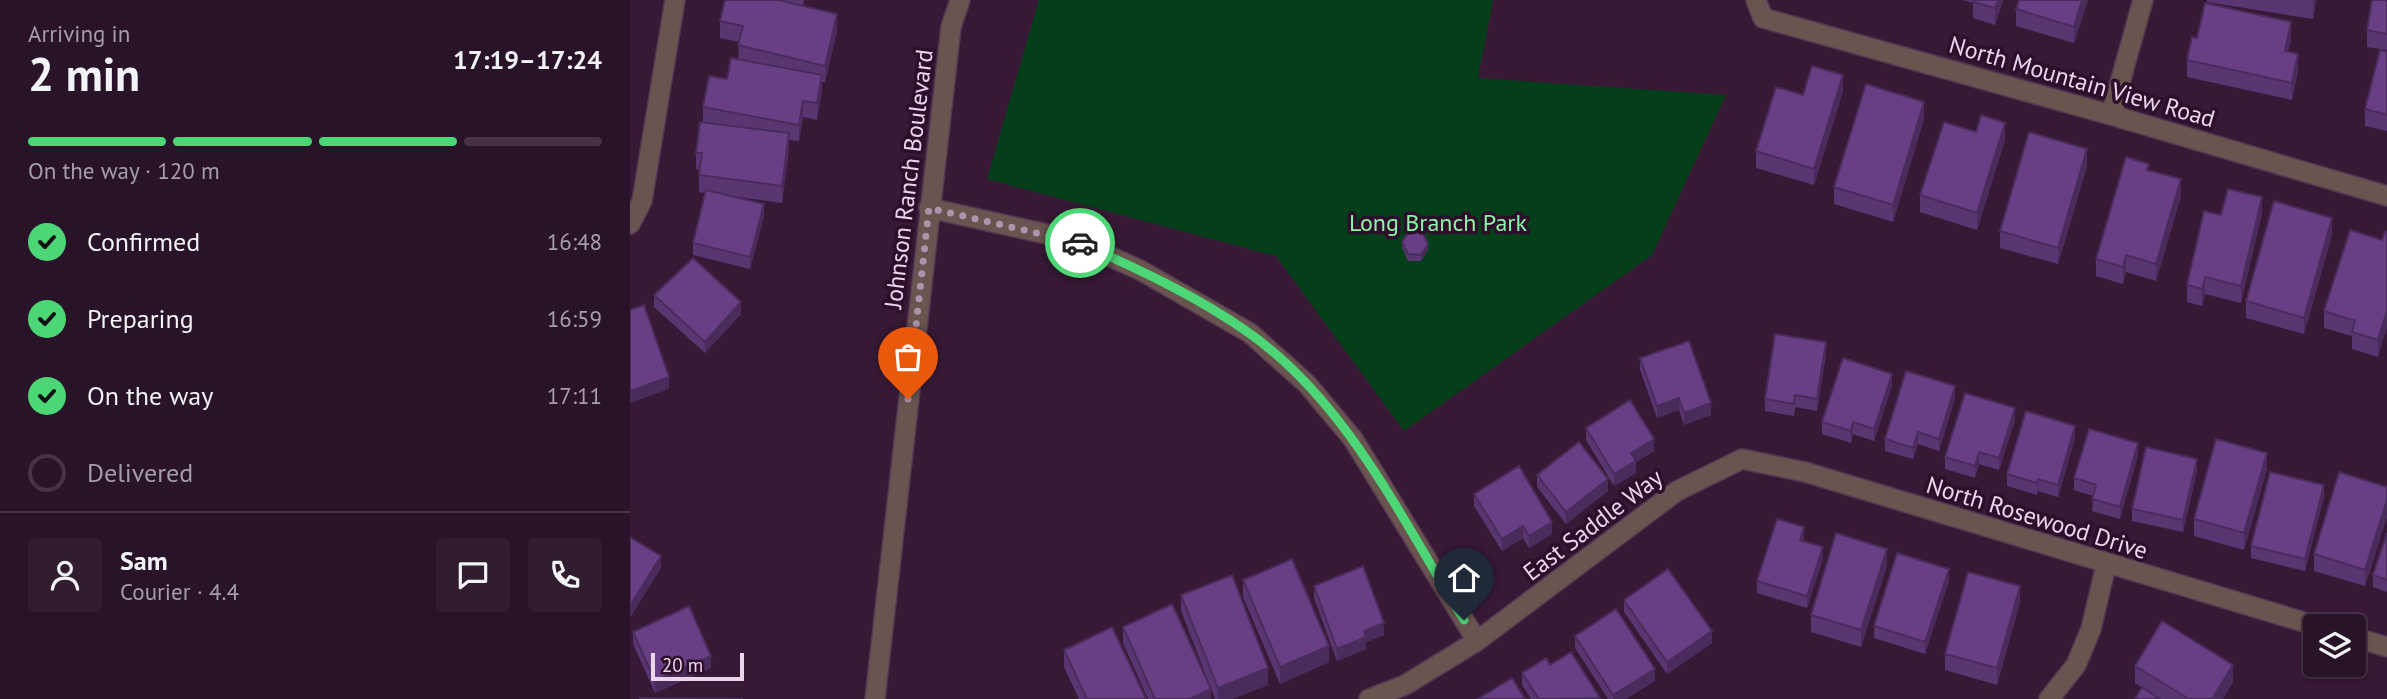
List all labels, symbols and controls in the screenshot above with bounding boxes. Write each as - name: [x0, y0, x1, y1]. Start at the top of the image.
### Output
- text: Arriving in: [28, 19, 130, 48]
- street label: North Mountain View Road: [1946, 29, 2219, 134]
- text: 17:19–17:24: [453, 43, 602, 76]
- text: 2 min: [28, 44, 140, 104]
- street label: Johnson Ranch Boulevard: [877, 47, 940, 311]
- text: On the way · 120 m: [28, 156, 220, 185]
- park label: Long Branch Park: [1349, 207, 1527, 238]
- courier: [1045, 208, 1115, 278]
- icon: check: [28, 223, 66, 261]
- icon: car: [1061, 224, 1099, 262]
- text: Confirmed: [87, 225, 200, 258]
- text: 16:48: [547, 227, 602, 256]
- icon: check: [28, 300, 66, 338]
- text: Preparing: [87, 302, 194, 335]
- text: 16:59: [547, 304, 602, 333]
- pin: [878, 327, 938, 399]
- icon: bag: [889, 338, 927, 376]
- icon: check: [28, 377, 66, 415]
- text: On the way: [87, 379, 213, 412]
- text: 17:11: [547, 381, 602, 410]
- text: Delivered: [87, 456, 193, 489]
- street label: East Saddle Way: [1517, 462, 1669, 587]
- street label: North Rosewood Drive: [1923, 469, 2152, 566]
- button: person: [28, 538, 102, 612]
- button: chat: [436, 538, 510, 612]
- button: phone: [528, 538, 602, 612]
- text: Sam: [120, 544, 168, 577]
- pin: [1434, 548, 1494, 620]
- icon: home: [1445, 559, 1483, 597]
- text: Courier · 4.4: [120, 577, 239, 606]
- map controls: [2303, 614, 2366, 677]
- button: layers: [2303, 614, 2366, 677]
- scale bar: [651, 650, 744, 682]
- text: 20 m: [662, 653, 703, 677]

